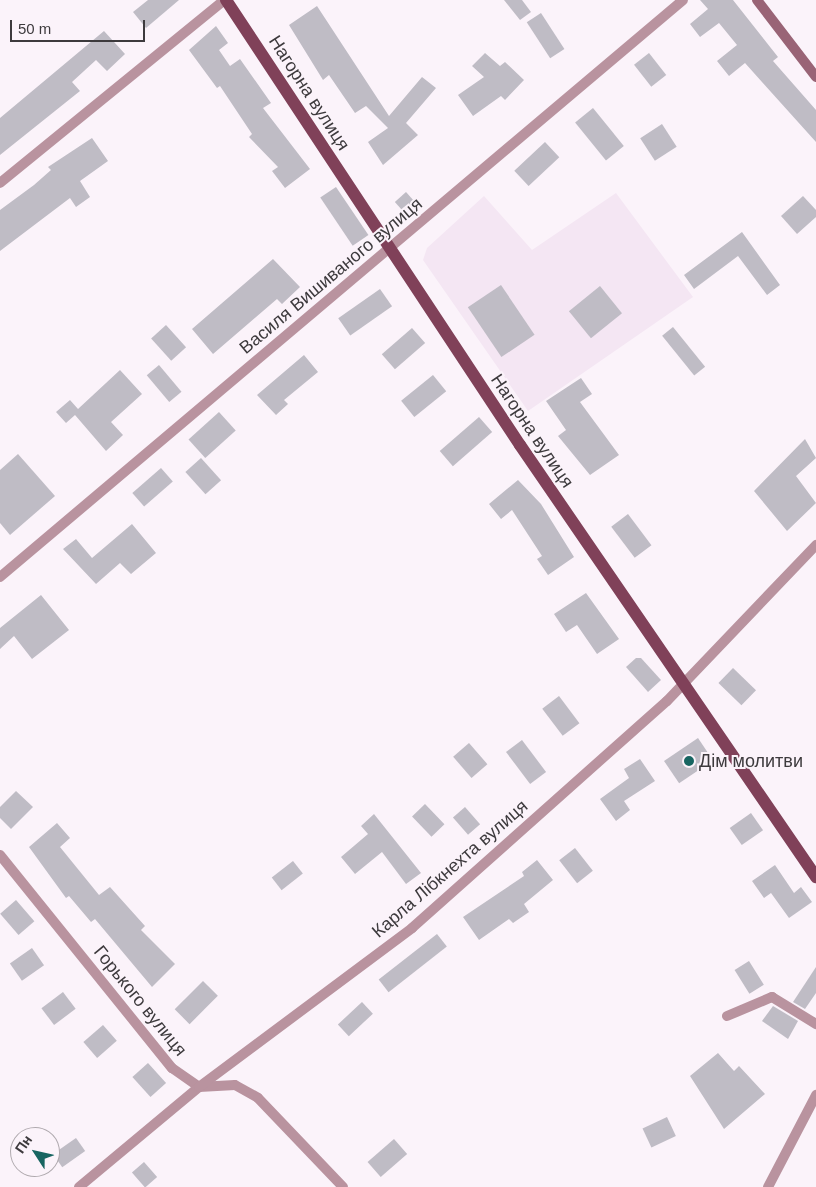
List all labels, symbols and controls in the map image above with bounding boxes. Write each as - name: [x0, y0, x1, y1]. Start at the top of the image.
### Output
- scale bar: [12, 10, 148, 42]
- text: 50 m: [18, 20, 51, 37]
- street label: Нагорна вулиця: [264, 32, 354, 154]
- street label: Василя Вишиваного вулиця: [235, 193, 427, 359]
- street label: Нагорна вулиця: [486, 370, 578, 492]
- place label: Дім молитви: [699, 750, 803, 772]
- marker: Дім молитви: [683, 755, 695, 767]
- street label: Карла Лібкнехта вулиця: [368, 796, 532, 942]
- street label: Горького вулиця: [89, 942, 191, 1060]
- north arrow: [10, 1127, 60, 1177]
- text: Пн: [12, 1132, 35, 1156]

